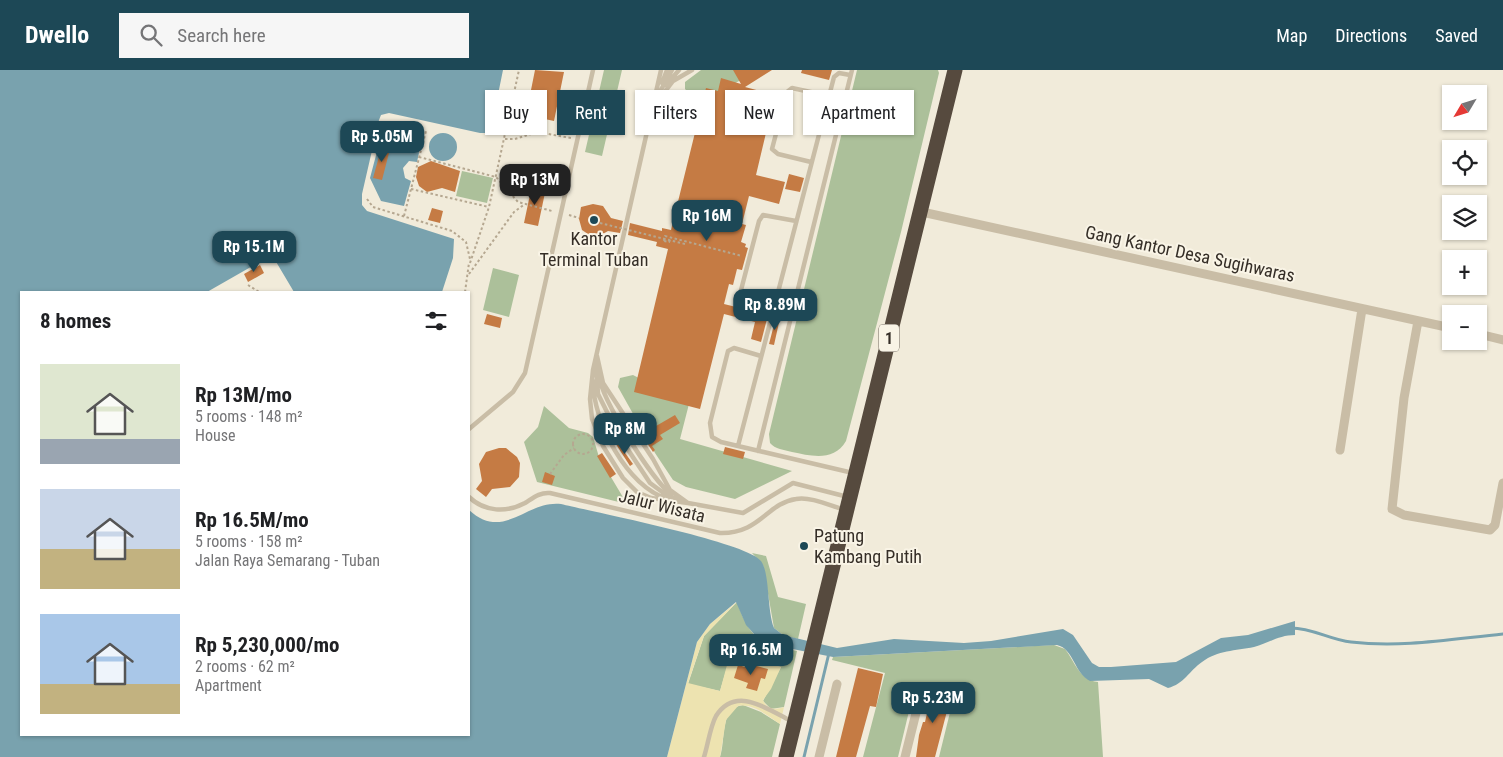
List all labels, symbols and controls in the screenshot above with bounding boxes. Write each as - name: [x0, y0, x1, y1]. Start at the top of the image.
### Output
- search box: [119, 13, 469, 58]
- text: Dwello: [25, 21, 89, 49]
- icon: search: [137, 21, 165, 49]
- text: Search here: [177, 24, 266, 47]
- text: Map: [1276, 25, 1307, 46]
- text: Directions: [1335, 25, 1407, 46]
- text: Saved: [1435, 25, 1478, 46]
- north arrow: [1442, 85, 1488, 130]
- map controls: [1442, 85, 1487, 350]
- chip: Buy: [485, 90, 547, 135]
- chip: Rent: [557, 90, 625, 135]
- chip: Filters: [635, 90, 715, 135]
- chip: New: [725, 90, 793, 135]
- chip: Apartment: [803, 90, 914, 135]
- pin: Rp 5.05M: [330, 121, 434, 163]
- text: Rp 5.05M: [351, 127, 413, 146]
- button: locate: [1442, 140, 1487, 185]
- pin: Rp 13M: [494, 164, 576, 206]
- text: Rp 13M: [511, 170, 559, 189]
- button: layers: [1442, 195, 1487, 240]
- pin: Rp 16M: [666, 200, 748, 242]
- text: Rp 16M: [683, 206, 731, 225]
- marker: Kantor Terminal Tuban: [588, 214, 600, 226]
- street label: Gang Kantor Desa Sugihwaras: [1083, 221, 1297, 286]
- place label: Kantor Terminal Tuban: [540, 228, 648, 270]
- pin: Rp 15.1M: [202, 230, 306, 273]
- text: Rp 15.1M: [223, 237, 285, 256]
- button: +: [1442, 250, 1487, 295]
- pin: Rp 8.89M: [723, 288, 827, 331]
- text: Rp 8.89M: [744, 295, 806, 314]
- button: −: [1442, 305, 1487, 350]
- icon: filters: [422, 307, 450, 335]
- text: 8 homes: [40, 309, 111, 333]
- road number: 1: [879, 324, 899, 352]
- text: Rp 13M/mo: [195, 383, 292, 407]
- icon: home: [80, 384, 140, 444]
- text: 5 rooms · 148 m²: [195, 407, 303, 426]
- pin: Rp 8M: [590, 412, 660, 455]
- text: Rp 8M: [605, 419, 645, 438]
- text: House: [195, 426, 235, 445]
- street label: Jalur Wisata: [617, 485, 708, 526]
- text: Rp 16.5M/mo: [195, 508, 309, 532]
- icon: home: [80, 509, 140, 569]
- place label: Patung Kambang Putih: [814, 525, 922, 567]
- text: 5 rooms · 158 m²: [195, 532, 303, 551]
- marker: Patung Kambang Putih: [798, 540, 810, 552]
- text: Jalan Raya Semarang - Tuban: [195, 551, 380, 570]
- text: Rp 5,230,000/mo: [195, 633, 339, 657]
- icon: home: [80, 634, 140, 694]
- pin: Rp 16.5M: [699, 634, 803, 676]
- text: Rp 16.5M: [720, 640, 782, 659]
- text: 2 rooms · 62 m²: [195, 657, 295, 676]
- text: Apartment: [195, 676, 262, 695]
- pin: Rp 5.23M: [881, 682, 985, 724]
- text: Rp 5.23M: [902, 688, 964, 707]

